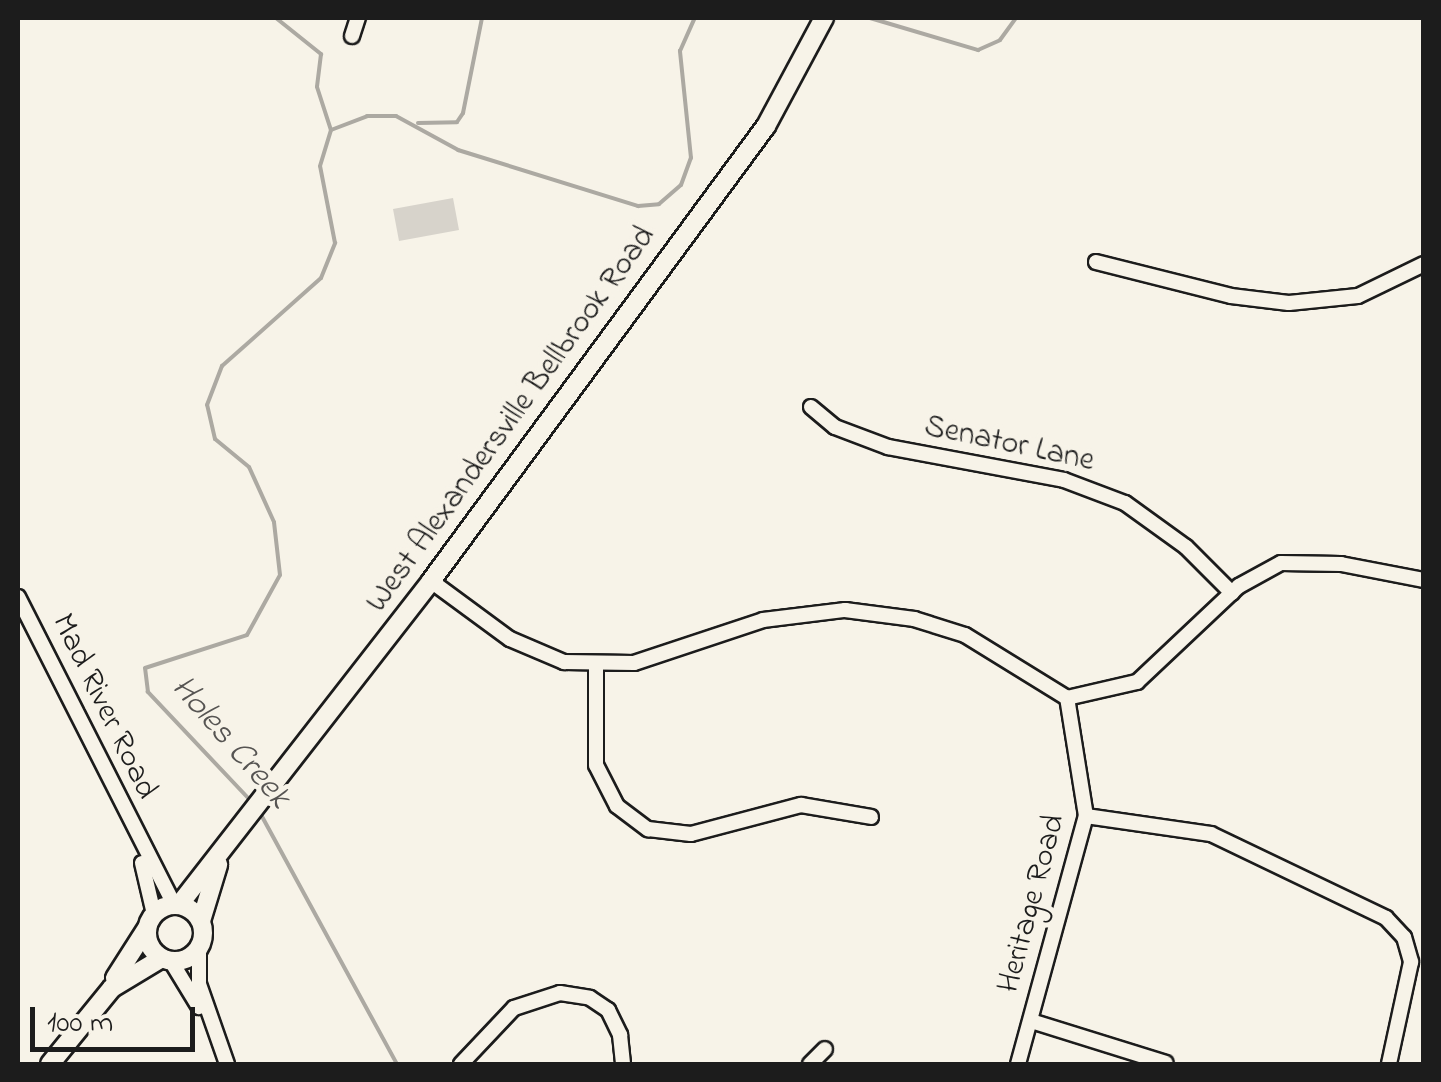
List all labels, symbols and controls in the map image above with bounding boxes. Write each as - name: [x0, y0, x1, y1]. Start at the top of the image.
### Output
- street label: West Alexandersville Bellbrook Road: [359, 219, 665, 621]
- street label: Senator Lane: [921, 408, 1097, 482]
- street label: Mad River Road: [42, 608, 164, 806]
- water label: Holes Creek: [161, 668, 299, 818]
- street label: Heritage Road: [991, 811, 1075, 997]
- scale bar: [35, 987, 200, 1049]
- text: 100 m: [47, 1002, 113, 1046]

